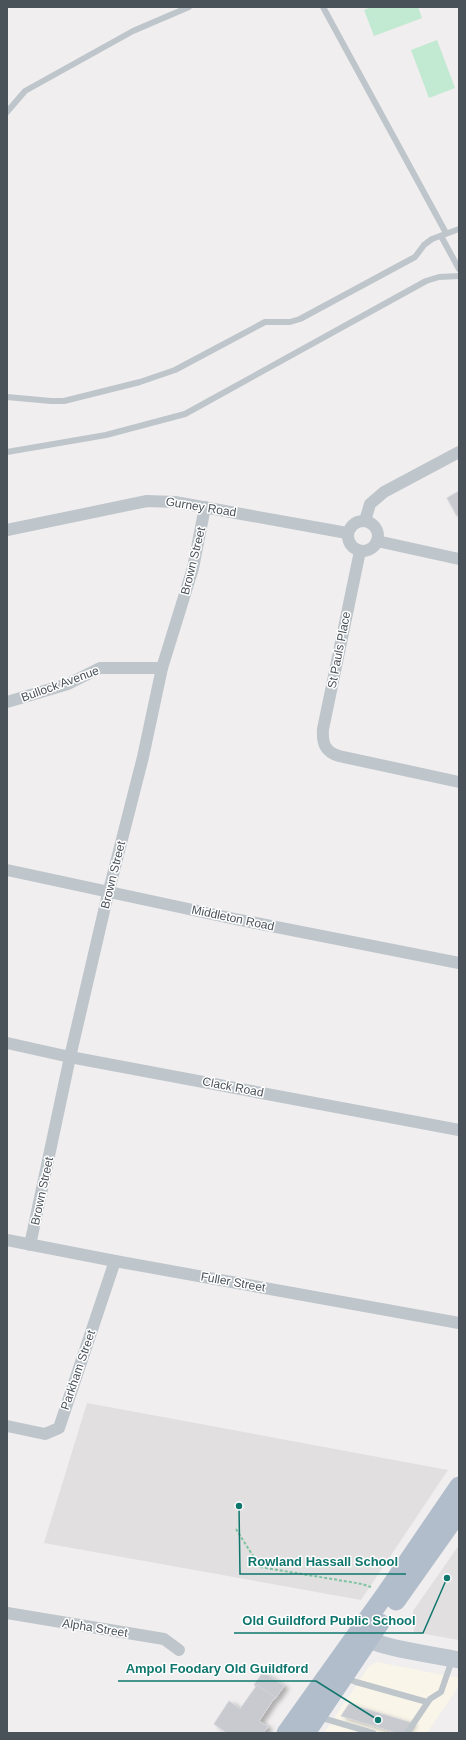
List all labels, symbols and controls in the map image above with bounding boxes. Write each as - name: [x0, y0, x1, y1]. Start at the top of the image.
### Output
- street label: Gurney Road: [165, 495, 237, 519]
- street label: Brown Street: [178, 525, 208, 596]
- street label: St Pauls Place: [325, 610, 353, 690]
- street label: Bullock Avenue: [19, 663, 101, 705]
- street label: Brown Street: [98, 839, 128, 910]
- street label: Middleton Road: [190, 902, 276, 934]
- street label: Clack Road: [201, 1074, 265, 1100]
- street label: Brown Street: [28, 1155, 56, 1226]
- street label: Fuller Street: [200, 1269, 267, 1295]
- street label: Parkham Street: [58, 1328, 98, 1412]
- callout: Rowland Hassall School: [240, 1549, 406, 1574]
- text: Rowland Hassall School: [248, 1554, 398, 1569]
- callout: Old Guildford Public School: [234, 1608, 423, 1633]
- text: Old Guildford Public School: [242, 1613, 416, 1628]
- street label: Alpha Street: [61, 1616, 129, 1640]
- callout: Ampol Foodary Old Guildford: [118, 1656, 316, 1681]
- text: Ampol Foodary Old Guildford: [126, 1661, 308, 1676]

